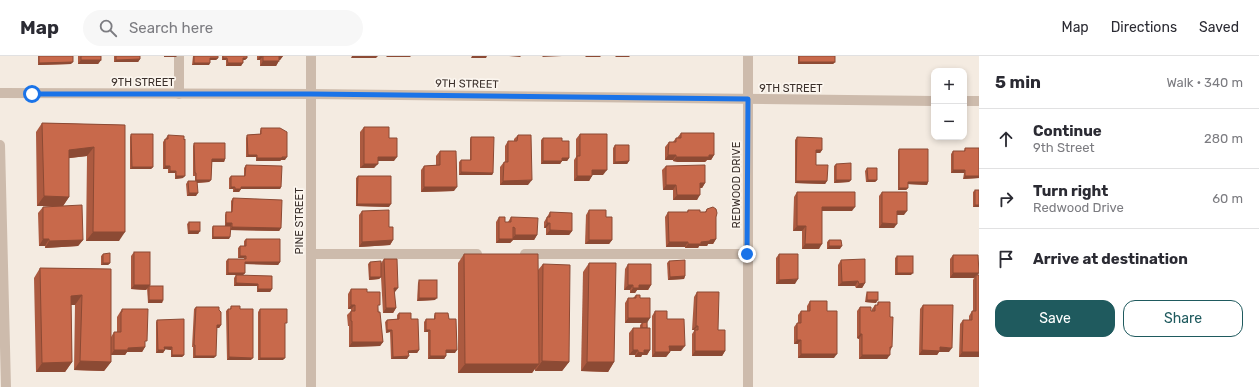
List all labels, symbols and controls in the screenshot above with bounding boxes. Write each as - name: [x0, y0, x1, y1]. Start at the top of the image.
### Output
- search box: [83, 10, 363, 46]
- text: Map: [20, 16, 59, 39]
- icon: search: [97, 17, 119, 39]
- text: Search here: [129, 19, 213, 37]
- text: Map: [1062, 19, 1089, 36]
- text: Directions: [1111, 19, 1177, 36]
- text: Saved: [1199, 19, 1239, 36]
- map controls: [931, 68, 967, 140]
- button: +: [931, 68, 967, 104]
- text: 5 min: [995, 72, 1041, 92]
- text: Walk · 340 m: [1166, 75, 1243, 90]
- street label: 9TH STREET: [111, 76, 175, 89]
- street label: 9TH STREET: [435, 77, 499, 91]
- street label: 9TH STREET: [759, 82, 823, 95]
- route start: [23, 85, 41, 103]
- button: −: [931, 104, 967, 140]
- text: Continue: [1033, 122, 1102, 140]
- icon: ahead: [995, 128, 1017, 150]
- text: 280 m: [1204, 131, 1243, 146]
- text: 9th Street: [1033, 140, 1094, 155]
- street label: REDWOOD DRIVE: [730, 141, 743, 228]
- text: Turn right: [1033, 182, 1108, 200]
- street label: PINE STREET: [293, 187, 306, 255]
- icon: right: [995, 188, 1017, 210]
- text: 60 m: [1212, 191, 1243, 206]
- text: Redwood Drive: [1033, 200, 1124, 215]
- route end: [738, 245, 756, 263]
- icon: arrive: [995, 248, 1017, 270]
- text: Arrive at destination: [1033, 250, 1188, 268]
- button: Save: [995, 300, 1115, 337]
- button: Share: [1123, 300, 1243, 337]

